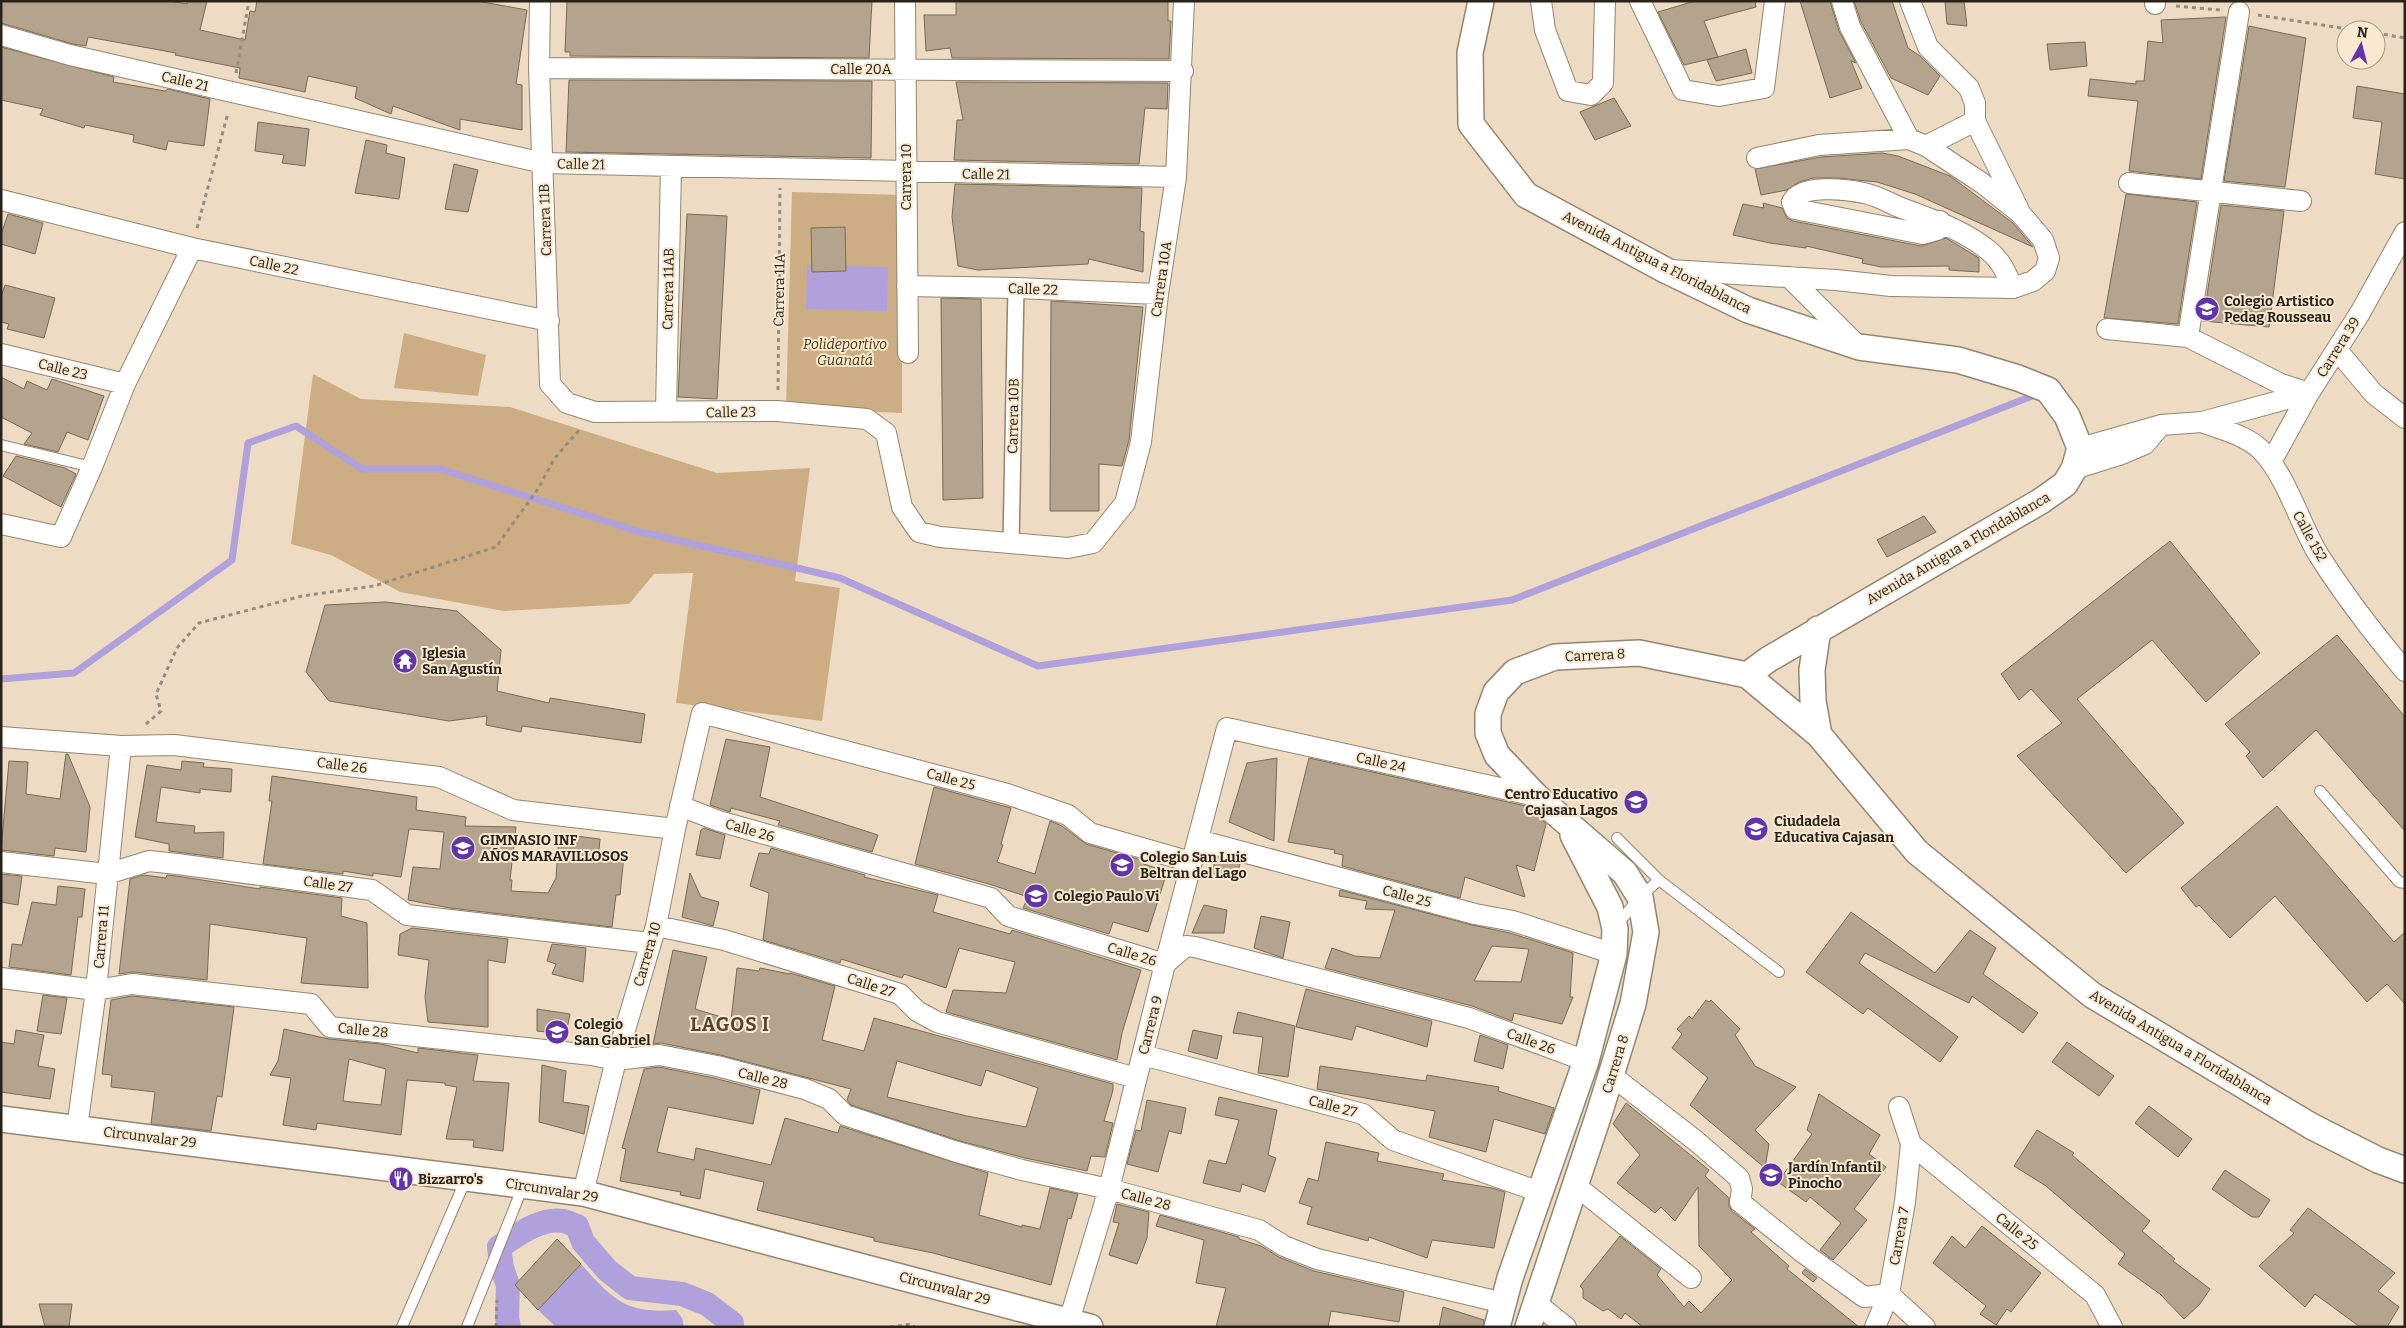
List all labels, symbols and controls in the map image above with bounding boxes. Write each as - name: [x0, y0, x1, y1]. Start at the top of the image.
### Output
- north arrow: [2336, 20, 2386, 70]
- text: N: [2356, 23, 2369, 42]
- street label: Calle 20A: [830, 61, 892, 78]
- street label: Calle 21: [159, 68, 211, 95]
- street label: Carrera 10: [898, 144, 915, 210]
- street label: Calle 21: [557, 156, 606, 173]
- street label: Calle 21: [962, 166, 1011, 183]
- street label: Carrera 11B: [536, 183, 555, 257]
- street label: Avenida Antigua a Floridablanca: [1560, 207, 1754, 318]
- street label: Carrera 10A: [1148, 240, 1175, 318]
- street label: Carrera 11AB: [659, 248, 678, 330]
- street label: Calle 22: [248, 252, 300, 279]
- street label: Carrera 11A: [770, 253, 789, 327]
- street label: Calle 22: [1008, 280, 1058, 299]
- place label: Colegio Artistico Pedag Rousseau: [2224, 293, 2334, 326]
- school or university icon: Colegio Artistico Pedag Rousseau: [2194, 296, 2220, 322]
- street label: Carrera 39: [2313, 314, 2364, 381]
- park label: Polideportivo Guanatá: [803, 336, 887, 369]
- street label: Calle 23: [36, 355, 89, 384]
- street label: Carrera 10B: [1004, 378, 1023, 454]
- street label: Calle 23: [706, 404, 756, 421]
- street label: Avenida Antigua a Floridablanca: [1863, 489, 2054, 608]
- street label: Calle 152: [2289, 508, 2330, 565]
- place label: Iglesia San Agustín: [422, 645, 502, 678]
- street label: Carrera 8: [1564, 645, 1626, 666]
- temple icon: Iglesia San Agustín: [392, 648, 418, 674]
- street label: Calle 24: [1354, 749, 1407, 776]
- street label: Calle 26: [316, 754, 368, 777]
- street label: Calle 25: [925, 765, 977, 794]
- place label: Centro Educativo Cajasan Lagos: [1505, 786, 1618, 819]
- school or university icon: Centro Educativo Cajasan Lagos: [1623, 789, 1649, 815]
- place label: Ciudadela Educativa Cajasan: [1774, 813, 1894, 846]
- street label: Calle 26: [723, 815, 777, 846]
- school or university icon: Ciudadela Educativa Cajasan: [1743, 816, 1769, 842]
- place label: GIMNASIO INF AÑOS MARAVILLOSOS: [480, 832, 629, 865]
- school or university icon: GIMNASIO INF AÑOS MARAVILLOSOS: [450, 835, 476, 861]
- place label: Colegio San Luis Beltran del Lago: [1140, 849, 1247, 882]
- school or university icon: Colegio San Luis Beltran del Lago: [1109, 852, 1135, 878]
- street label: Calle 27: [302, 873, 354, 896]
- street label: Calle 25: [1381, 882, 1433, 911]
- school or university icon: Colegio Paulo Vi: [1023, 883, 1049, 909]
- place label: Colegio Paulo Vi: [1054, 888, 1160, 905]
- street label: Carrera 11: [90, 904, 113, 969]
- street label: Carrera 10: [630, 920, 665, 989]
- street label: Calle 26: [1105, 939, 1159, 970]
- street label: Calle 27: [845, 970, 897, 1001]
- street label: Avenida Antigua a Floridablanca: [2087, 986, 2275, 1109]
- street label: Carrera 9: [1135, 994, 1166, 1056]
- district label: LAGOS I: [690, 1013, 770, 1036]
- place label: Colegio San Gabriel: [574, 1016, 651, 1049]
- street label: Calle 28: [337, 1019, 389, 1042]
- school or university icon: Colegio San Gabriel: [544, 1019, 570, 1045]
- street label: Calle 26: [1504, 1025, 1558, 1058]
- street label: Carrera 8: [1598, 1033, 1632, 1096]
- street label: Calle 28: [736, 1064, 790, 1093]
- street label: Calle 27: [1307, 1092, 1359, 1121]
- street label: Circunvalar 29: [102, 1123, 198, 1152]
- place label: Jardín Infantil Pinocho: [1787, 1159, 1882, 1192]
- school or university icon: Jardín Infantil Pinocho: [1758, 1162, 1784, 1188]
- restaurant icon: Bizzarro's: [388, 1166, 414, 1192]
- place label: Bizzarro's: [418, 1171, 483, 1188]
- street label: Circunvalar 29: [504, 1175, 600, 1206]
- street label: Calle 28: [1119, 1185, 1173, 1214]
- street label: Carrera 7: [1886, 1205, 1913, 1267]
- street label: Calle 25: [1992, 1209, 2041, 1254]
- street label: Circunvalar 29: [897, 1268, 992, 1309]

